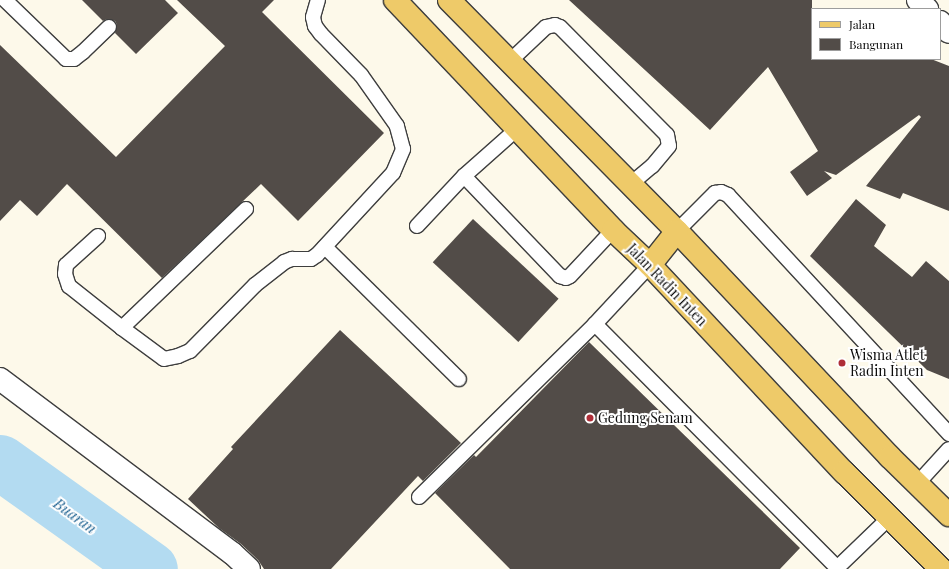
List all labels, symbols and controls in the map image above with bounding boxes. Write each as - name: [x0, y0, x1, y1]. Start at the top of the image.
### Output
- legend: [811, 8, 941, 60]
- text: Jalan: [849, 16, 875, 32]
- text: Bangunan: [849, 36, 903, 52]
- street label: Jalan Radin Inten: [624, 240, 710, 330]
- place label: Wisma Atlet Radin Inten: [850, 347, 925, 380]
- marker: Wisma Atlet Radin Inten: [837, 358, 847, 368]
- place label: Gedung Senam: [598, 410, 693, 426]
- marker: Gedung Senam: [585, 413, 595, 423]
- water label: Buaran: [50, 494, 100, 538]

